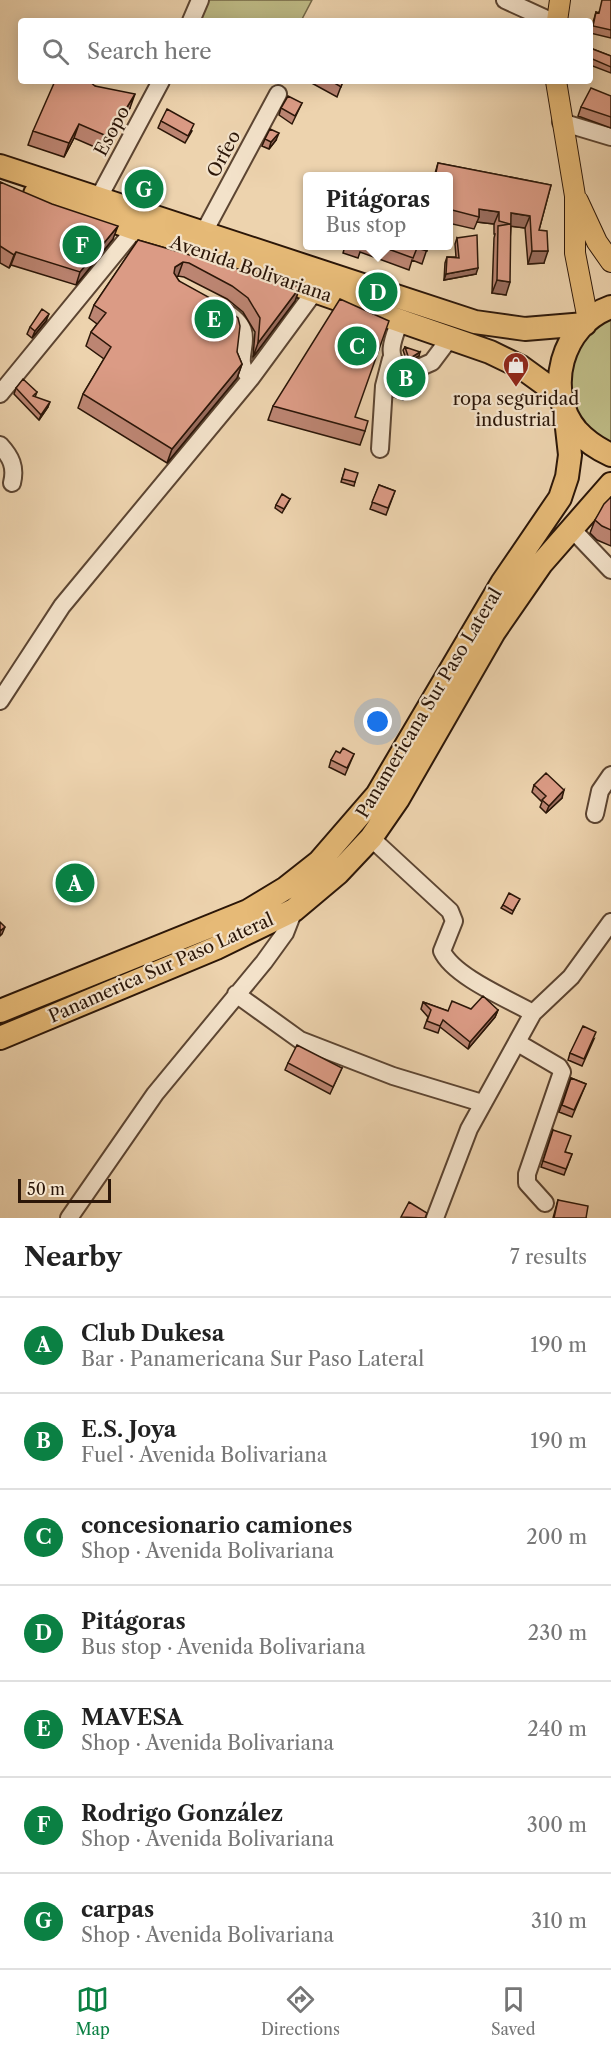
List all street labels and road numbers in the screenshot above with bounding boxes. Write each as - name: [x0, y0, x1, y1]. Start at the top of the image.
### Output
- street label: Esopo: [90, 102, 134, 160]
- street label: Orfeo: [203, 127, 245, 181]
- street label: Avenida Bolivariana: [166, 231, 335, 307]
- street label: Panamericana Sur Paso Lateral: [351, 584, 507, 822]
- street label: Panamerica Sur Paso Lateral: [45, 908, 277, 1028]

